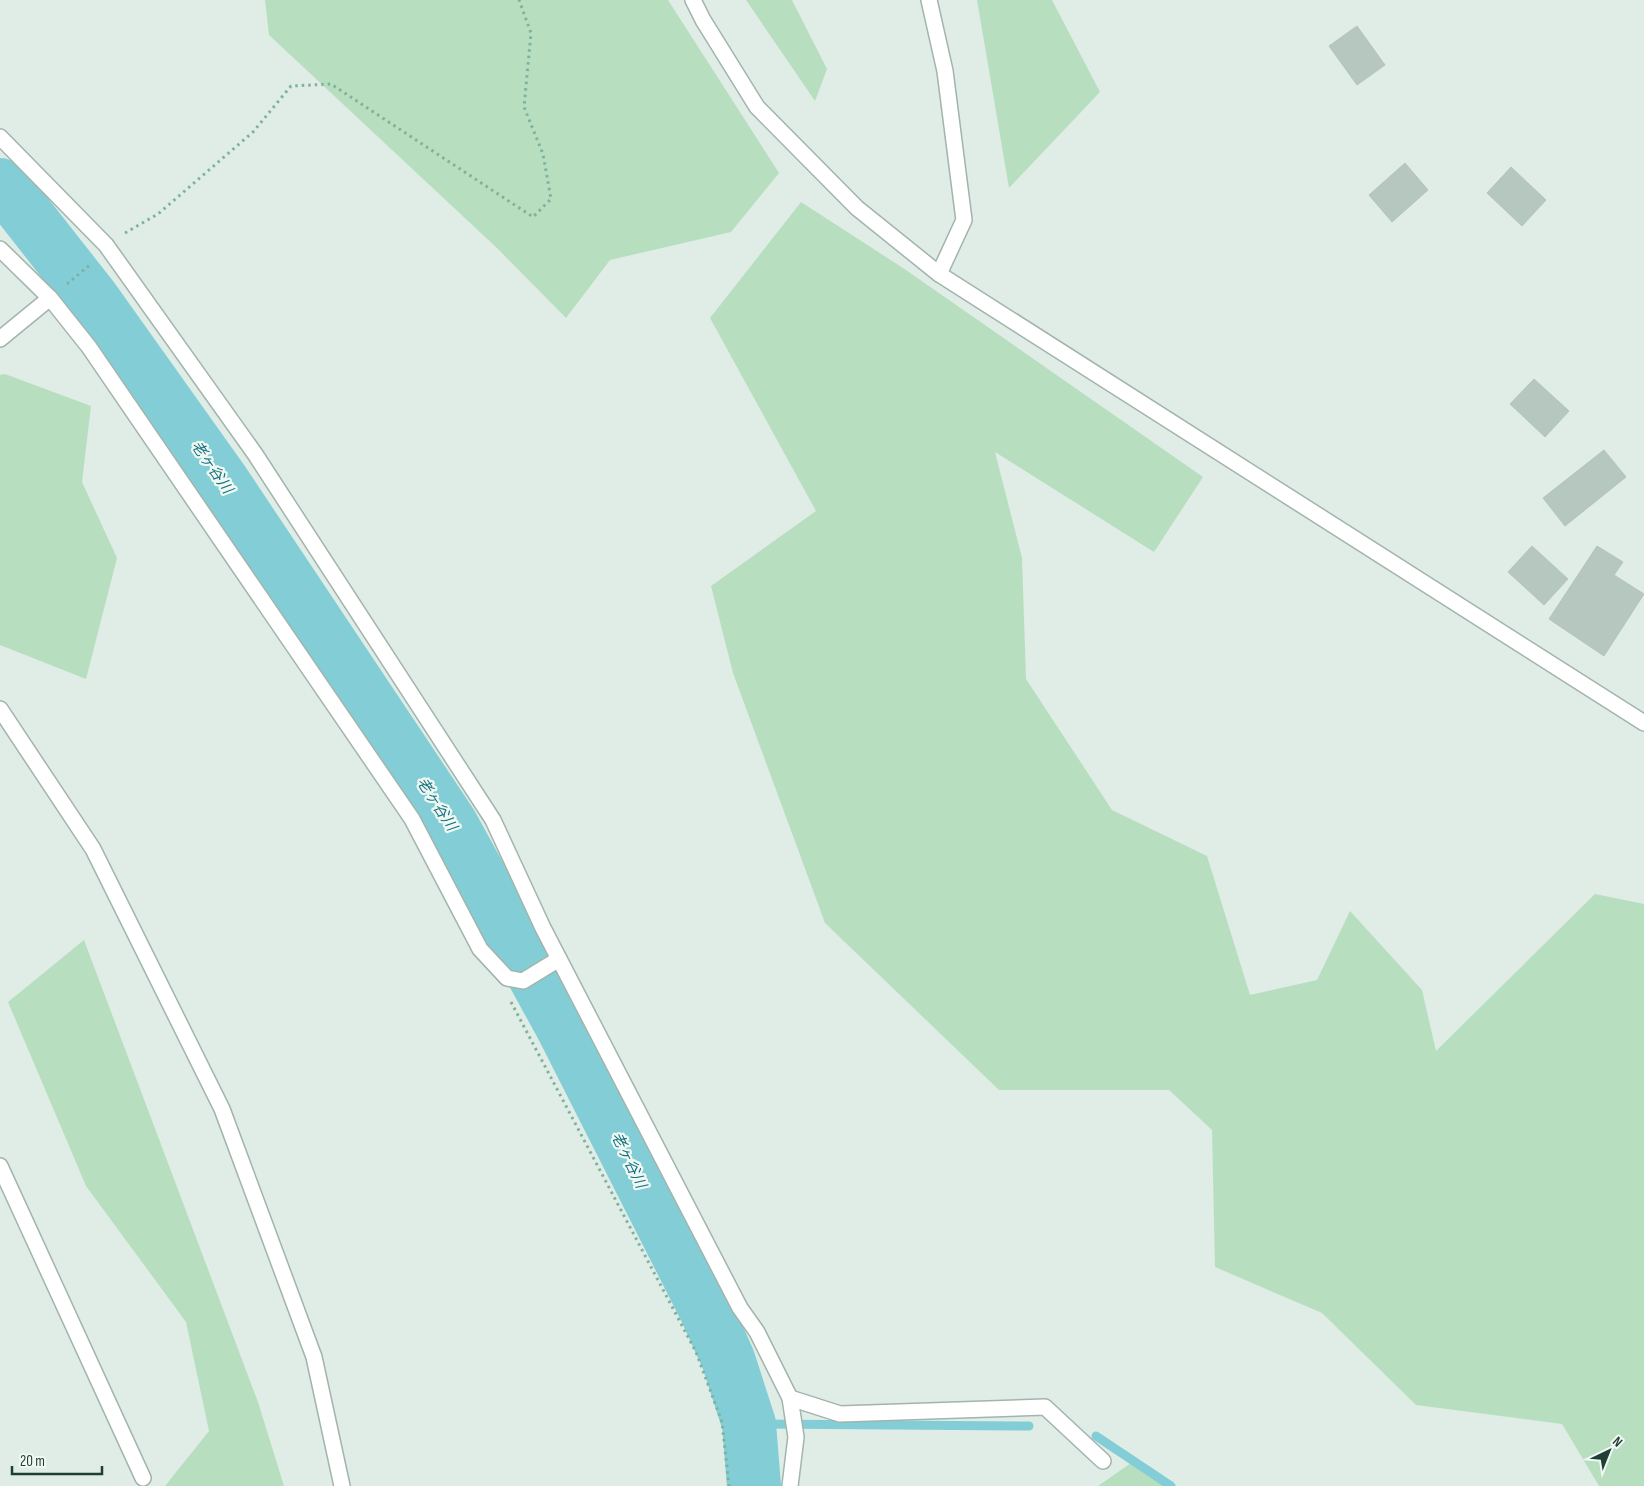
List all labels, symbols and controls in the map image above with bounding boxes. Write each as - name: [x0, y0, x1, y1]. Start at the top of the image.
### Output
- water label: 老ヶ谷川: [187, 437, 238, 499]
- water label: 老ヶ谷川: [412, 774, 462, 836]
- water label: 老ヶ谷川: [607, 1129, 651, 1193]
- north arrow: [1584, 1426, 1634, 1476]
- text: N: [1609, 1433, 1626, 1451]
- scale bar: [12, 1444, 102, 1476]
- text: 20 m: [20, 1452, 45, 1471]

